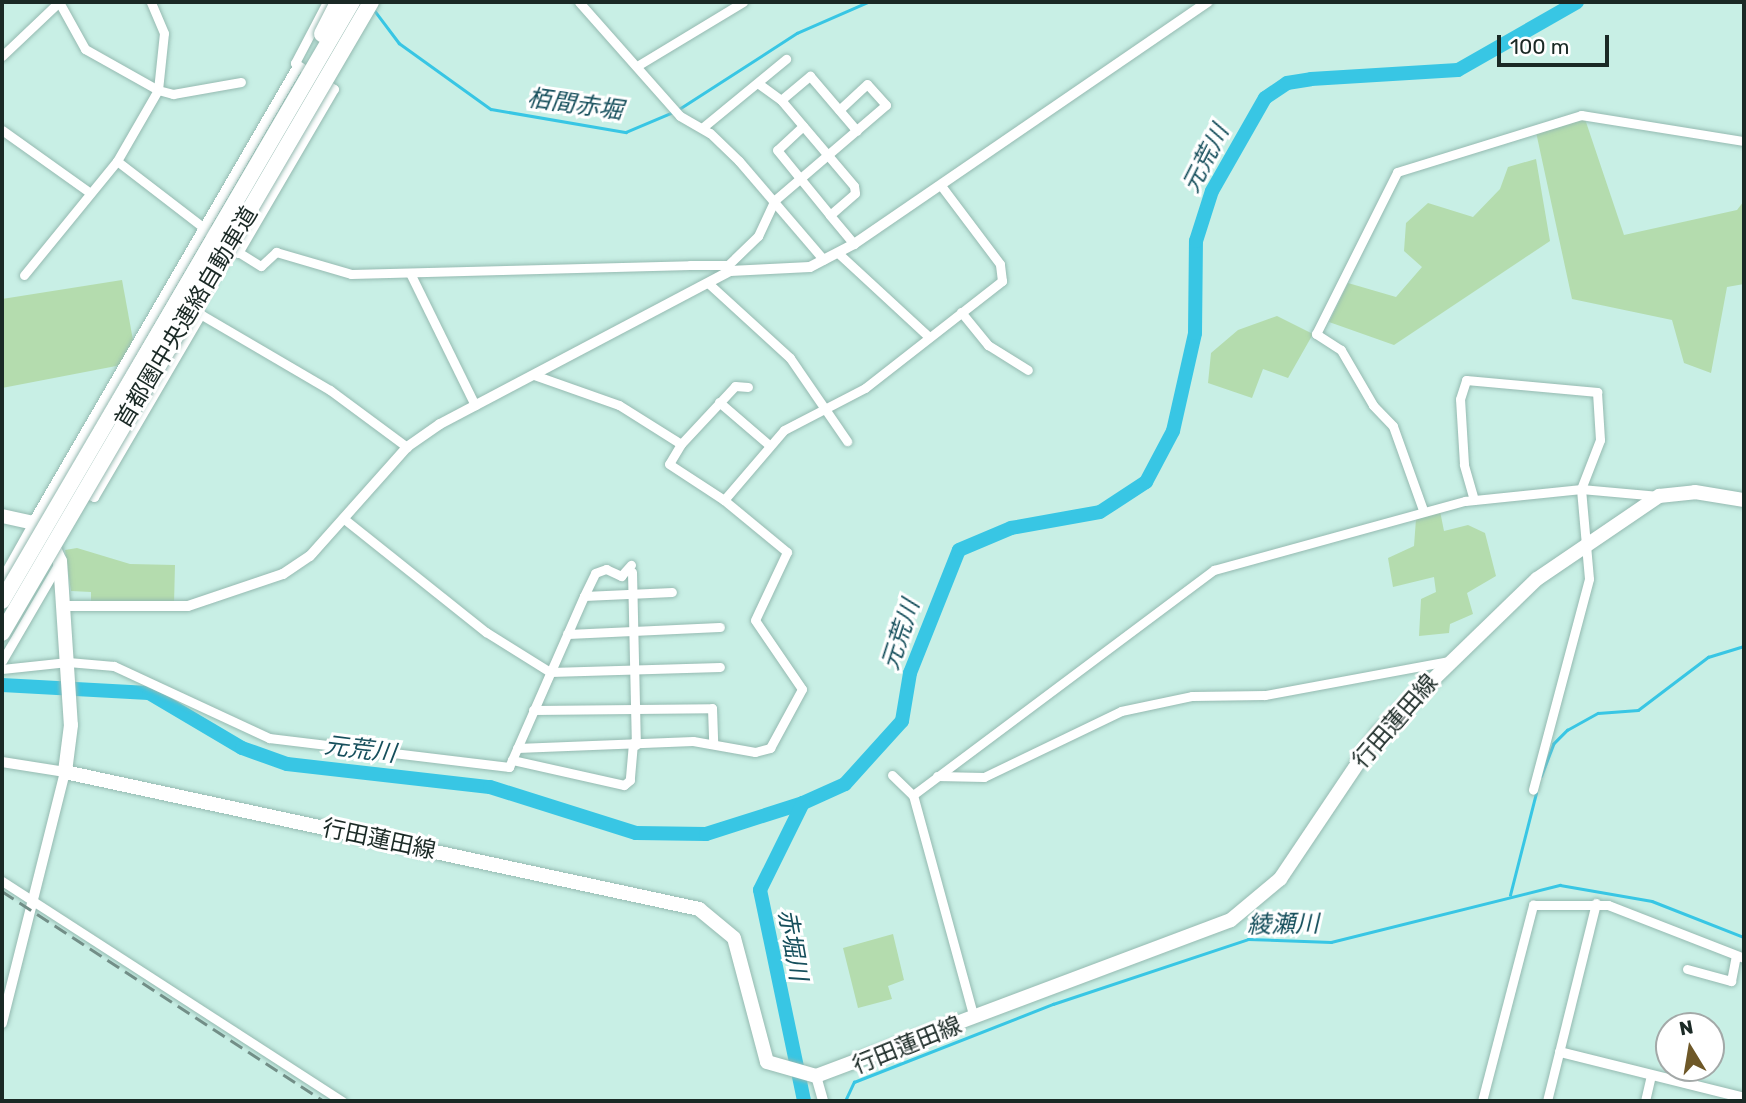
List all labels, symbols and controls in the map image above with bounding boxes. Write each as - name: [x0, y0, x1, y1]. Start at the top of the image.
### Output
- scale bar: [1501, 21, 1613, 65]
- text: 100 m: [1510, 34, 1569, 59]
- water label: 栢間赤堀: [525, 84, 625, 126]
- water label: 元荒川: [1177, 120, 1235, 198]
- street label: 首都圏中央連絡自動車道: [109, 201, 263, 433]
- water label: 元荒川: [876, 596, 926, 674]
- street label: 行田蓮田線: [1347, 669, 1443, 773]
- water label: 元荒川: [323, 731, 397, 769]
- street label: 行田蓮田線: [320, 814, 438, 864]
- water label: 赤堀川: [772, 907, 812, 983]
- water label: 綾瀬川: [1247, 910, 1319, 940]
- street label: 行田蓮田線: [849, 1011, 965, 1079]
- north arrow: [1655, 1012, 1725, 1082]
- text: N: [1677, 1015, 1695, 1040]

